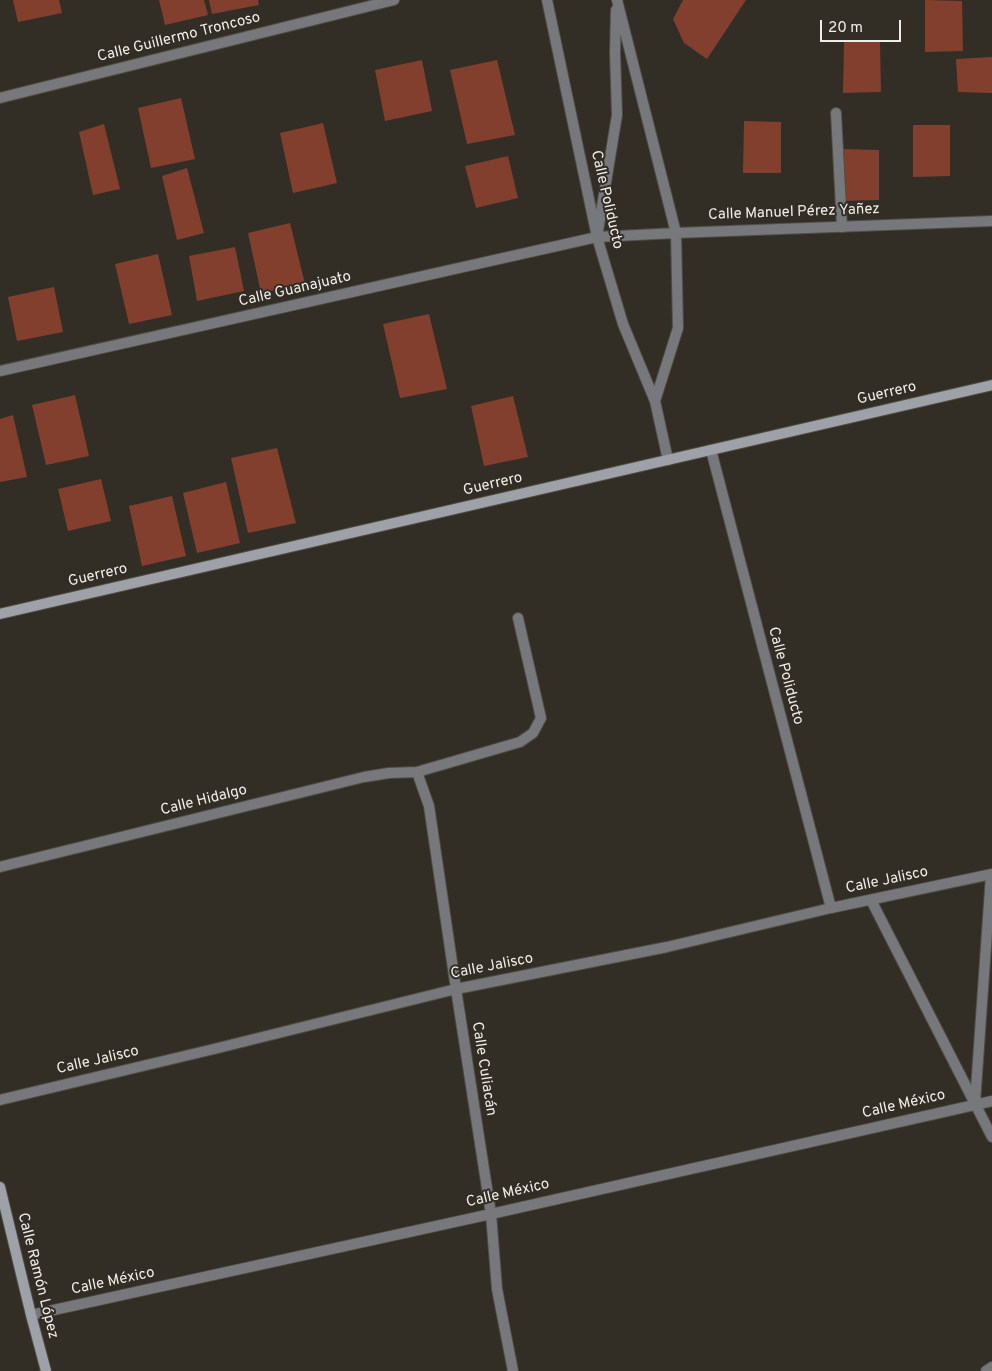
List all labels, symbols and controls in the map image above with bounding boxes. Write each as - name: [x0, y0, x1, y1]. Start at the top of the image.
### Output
- street label: Calle Guillermo Troncoso: [96, 9, 262, 67]
- scale bar: [822, 10, 903, 42]
- text: 20 m: [828, 19, 863, 38]
- street label: Calle Poliducto: [586, 149, 626, 251]
- street label: Calle Manuel Pérez Yañez: [708, 201, 880, 225]
- street label: Calle Guanajuato: [237, 268, 353, 312]
- street label: Guerrero: [856, 378, 918, 410]
- street label: Guerrero: [462, 469, 524, 501]
- street label: Guerrero: [67, 560, 129, 592]
- street label: Calle Poliducto: [763, 625, 807, 727]
- street label: Calle Hidalgo: [159, 782, 249, 820]
- street label: Calle Jalisco: [844, 863, 930, 899]
- street label: Calle Jalisco: [449, 950, 535, 984]
- street label: Calle Culiacán: [467, 1021, 499, 1117]
- street label: Calle Jalisco: [55, 1043, 141, 1079]
- street label: Calle México: [861, 1087, 947, 1123]
- street label: Calle México: [465, 1176, 551, 1212]
- street label: Calle Ramón López: [13, 1211, 61, 1341]
- street label: Calle México: [70, 1264, 156, 1300]

